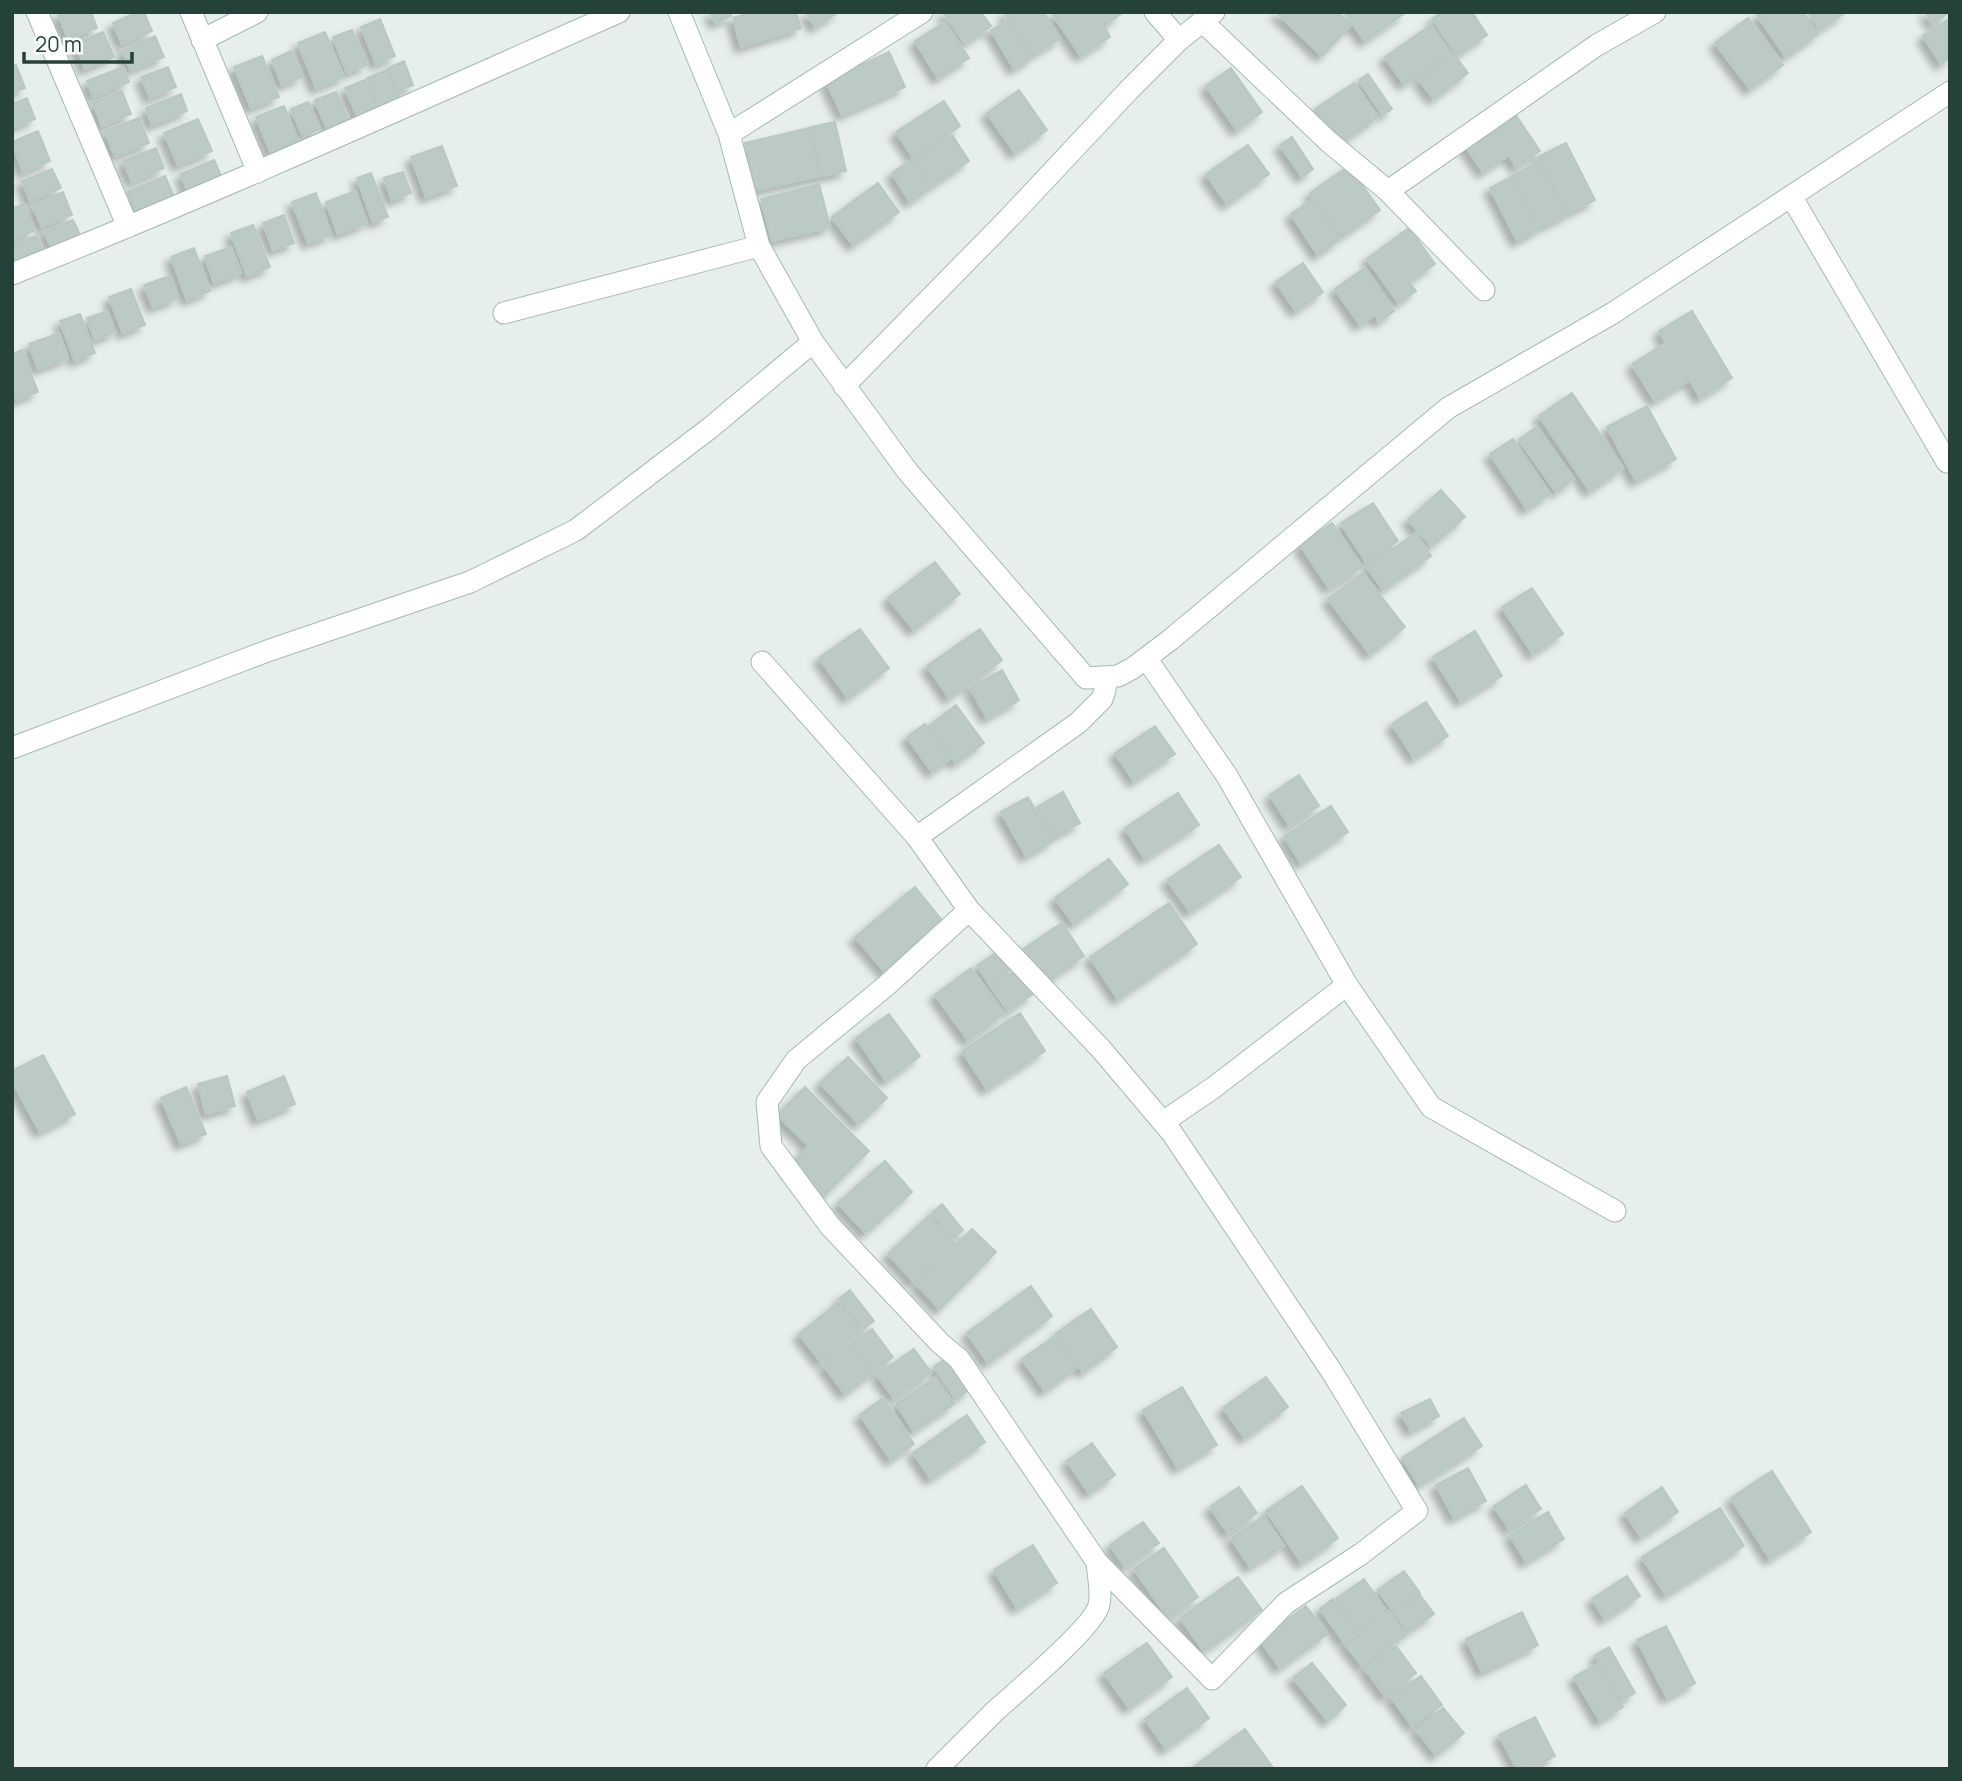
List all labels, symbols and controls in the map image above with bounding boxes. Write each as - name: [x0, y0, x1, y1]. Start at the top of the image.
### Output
- scale bar: [24, 21, 133, 65]
- text: 20 m: [35, 30, 82, 58]

